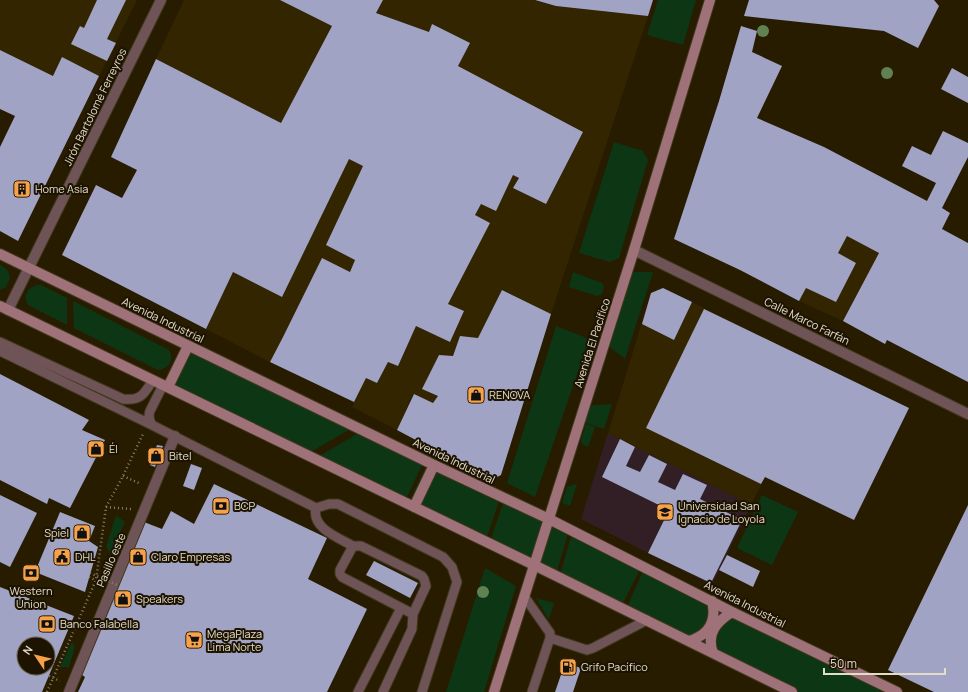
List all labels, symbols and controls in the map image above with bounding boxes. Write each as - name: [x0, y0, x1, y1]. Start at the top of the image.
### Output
- street label: Jirón Bartolomé Ferreyros: [60, 45, 130, 168]
- building icon: Home Asia: [12, 179, 32, 199]
- place label: Home Asia: [35, 181, 88, 196]
- street label: Avenida Industrial: [120, 293, 207, 346]
- street label: Calle Marco Farfán: [762, 293, 852, 348]
- street label: Avenida El Pacífico: [570, 296, 613, 389]
- shop icon: RENOVA: [466, 385, 486, 405]
- place label: RENOVA: [489, 387, 530, 402]
- street label: Avenida Industrial: [411, 434, 498, 487]
- shop icon: Él: [86, 439, 106, 459]
- place label: Él: [109, 441, 118, 456]
- shop icon: Bitel: [146, 446, 166, 466]
- place label: Bitel: [169, 448, 192, 463]
- bank icon: BCP: [211, 496, 231, 516]
- place label: BCP: [234, 498, 256, 513]
- place label: Universidad San Ignacio de Loyola: [678, 498, 765, 526]
- school or university icon: Universidad San Ignacio de Loyola: [655, 502, 675, 522]
- shop icon: Spiel: [72, 523, 92, 543]
- place label: Spiel: [44, 525, 69, 540]
- street label: Pasillo este: [92, 530, 129, 589]
- public building icon: DHL: [52, 547, 72, 567]
- shop icon: Claro Empresas: [128, 547, 148, 567]
- place label: DHL: [75, 549, 96, 564]
- place label: Claro Empresas: [151, 549, 230, 564]
- bank icon: Western Union: [21, 563, 41, 583]
- street label: Avenida Industrial: [702, 577, 789, 631]
- place label: Western Union: [10, 583, 52, 611]
- shop icon: Speakers: [113, 589, 133, 609]
- place label: Speakers: [136, 591, 183, 606]
- bank icon: Banco Falabella: [37, 614, 57, 634]
- place label: Banco Falabella: [60, 616, 138, 631]
- place label: MegaPlaza Lima Norte: [207, 626, 262, 654]
- supermarket icon: MegaPlaza Lima Norte: [184, 630, 204, 650]
- north arrow: [16, 636, 56, 676]
- text: N: [19, 642, 36, 658]
- scale bar: [824, 650, 945, 676]
- text: 50 m: [830, 655, 857, 672]
- fuel station icon: Grifo Pacífico: [558, 657, 578, 677]
- place label: Grifo Pacífico: [581, 659, 648, 674]

